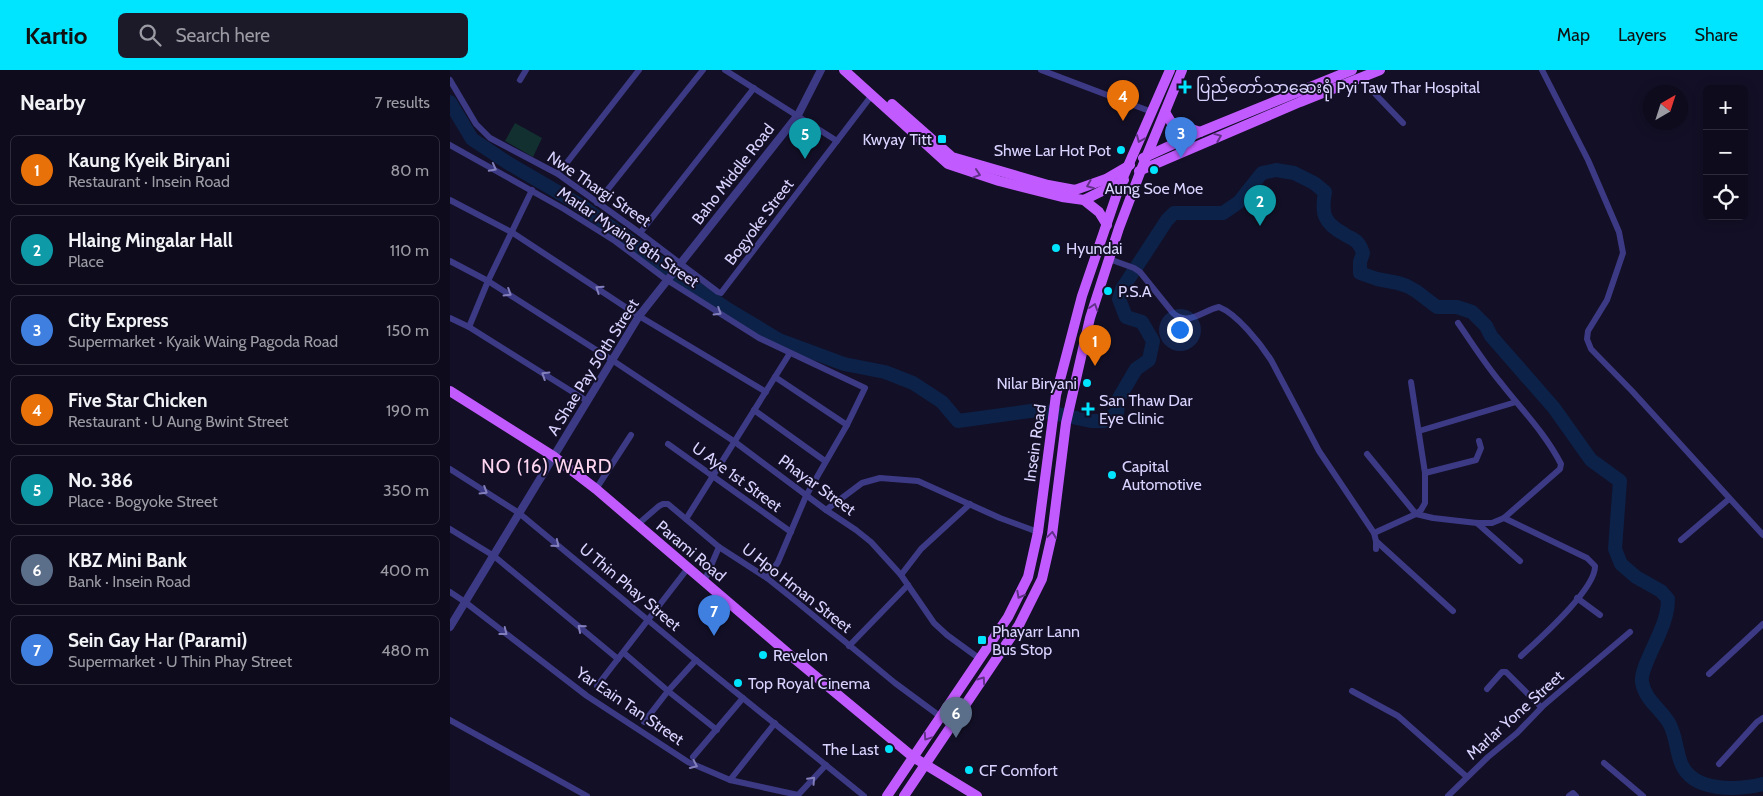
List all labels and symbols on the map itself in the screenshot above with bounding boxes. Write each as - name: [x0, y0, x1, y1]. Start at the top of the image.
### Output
- place label: ပြည်တော်သာဆေးရုံ Pyi Taw Thar Hospital: [1196, 76, 1480, 102]
- pin: 4: [1107, 80, 1139, 121]
- marker: ပြည်တော်သာဆေးရုံ Pyi Taw Thar Hospital: [1178, 80, 1192, 94]
- north arrow: [1643, 85, 1688, 130]
- pin: 3: [1165, 117, 1197, 158]
- pin: 5: [789, 118, 821, 159]
- street label: Baho Middle Road: [688, 120, 778, 228]
- place label: Kwyay Titt: [862, 130, 933, 149]
- marker: Kwyay Titt: [936, 133, 948, 145]
- one-way arrow: [1213, 133, 1221, 143]
- one-way arrow: [1136, 134, 1147, 143]
- place label: Shwe Lar Hot Pot: [994, 141, 1112, 160]
- marker: Shwe Lar Hot Pot: [1115, 144, 1127, 156]
- street label: Nwe Thargi Street: [544, 147, 655, 231]
- one-way arrow: [488, 162, 497, 172]
- marker: Aung Soe Moe: [1148, 164, 1160, 176]
- one-way arrow: [972, 169, 980, 179]
- street label: Bogyoke Street: [720, 175, 798, 269]
- one-way arrow: [1086, 179, 1095, 190]
- place label: Aung Soe Moe: [1105, 179, 1203, 198]
- street label: Marlar Myaing 8th Street: [554, 183, 703, 292]
- pin: 2: [1244, 185, 1276, 226]
- place label: Hyundai: [1066, 239, 1123, 258]
- marker: Hyundai: [1050, 242, 1062, 254]
- place label: P.S.A: [1118, 282, 1152, 301]
- marker: P.S.A: [1102, 285, 1114, 297]
- one-way arrow: [595, 286, 604, 295]
- one-way arrow: [502, 287, 511, 297]
- street label: A Shae Pay 50th Street: [543, 295, 643, 439]
- one-way arrow: [1088, 303, 1098, 312]
- one-way arrow: [713, 306, 722, 316]
- your location: [1167, 317, 1193, 343]
- pin: 1: [1079, 325, 1111, 366]
- one-way arrow: [542, 372, 551, 382]
- place label: Nilar Biryani: [996, 374, 1077, 393]
- marker: Nilar Biryani: [1081, 377, 1093, 389]
- place label: San Thaw Dar Eye Clinic: [1099, 391, 1194, 428]
- marker: San Thaw Dar Eye Clinic: [1081, 402, 1095, 416]
- street label: Insein Road: [1020, 403, 1050, 483]
- street label: U Aye 1st Street: [689, 438, 786, 516]
- street label: Phayar Street: [775, 451, 860, 520]
- district label: NO (16) WARD: [481, 455, 613, 478]
- place label: Capital Automotive: [1122, 457, 1202, 494]
- marker: Capital Automotive: [1106, 469, 1118, 481]
- one-way arrow: [479, 485, 488, 495]
- street label: Parami Road: [652, 516, 730, 586]
- one-way arrow: [1046, 531, 1057, 539]
- one-way arrow: [551, 538, 560, 547]
- street label: U Thin Phay Street: [576, 539, 685, 635]
- street label: U Hpo Hman Street: [738, 539, 856, 637]
- one-way arrow: [1016, 590, 1026, 599]
- pin: 7: [698, 595, 730, 636]
- place label: Phayarr Lann Bus Stop: [992, 622, 1080, 659]
- one-way arrow: [577, 624, 586, 633]
- one-way arrow: [498, 626, 508, 635]
- marker: Phayarr Lann Bus Stop: [976, 634, 988, 646]
- place label: Revelon: [773, 646, 828, 665]
- marker: Revelon: [757, 649, 769, 661]
- street label: Yar Eain Tan Street: [572, 662, 688, 749]
- street label: Marlar Yone Street: [1463, 666, 1568, 764]
- place label: Top Royal Cinema: [748, 674, 870, 693]
- one-way arrow: [976, 676, 985, 685]
- marker: Top Royal Cinema: [732, 677, 744, 689]
- pin: 6: [940, 697, 972, 738]
- one-way arrow: [924, 731, 933, 741]
- place label: The Last: [822, 740, 880, 759]
- marker: The Last: [883, 743, 895, 755]
- one-way arrow: [689, 758, 698, 769]
- place label: CF Comfort: [979, 761, 1058, 780]
- marker: CF Comfort: [963, 764, 975, 776]
- one-way arrow: [806, 777, 815, 786]

